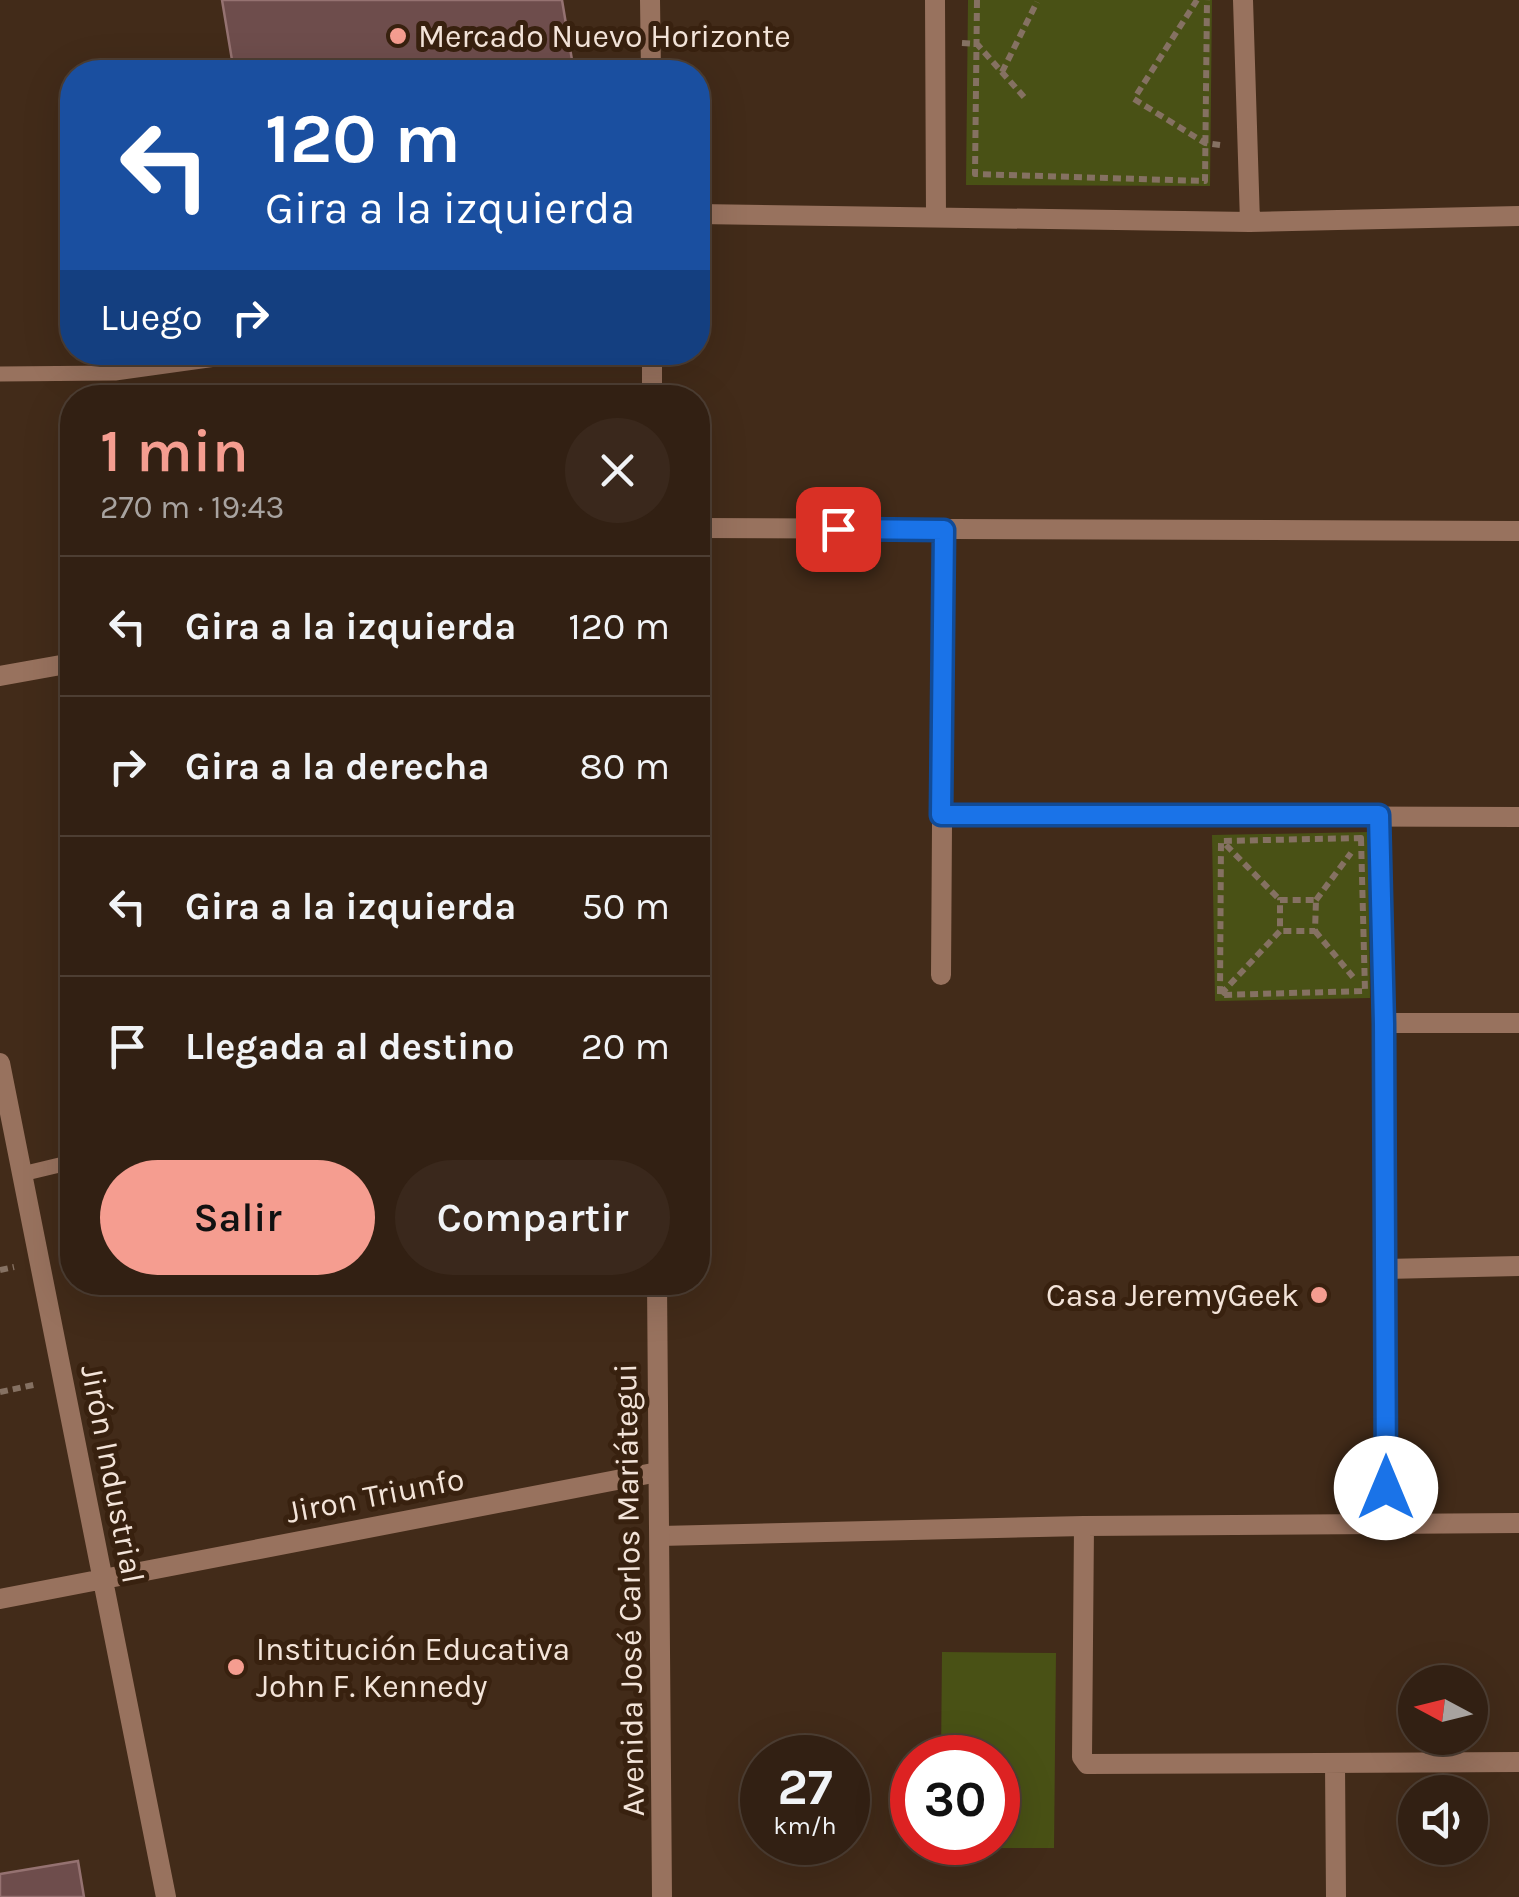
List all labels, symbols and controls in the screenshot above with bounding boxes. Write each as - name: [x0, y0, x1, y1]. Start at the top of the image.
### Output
- place label: Mercado Nuevo Horizonte: [418, 18, 791, 55]
- marker: Mercado Nuevo Horizonte: [387, 25, 409, 47]
- text: 120 m: [265, 98, 461, 180]
- icon: left: [100, 100, 230, 230]
- text: Gira a la izquierda: [265, 182, 635, 234]
- icon: right: [223, 290, 278, 345]
- text: Luego: [100, 295, 203, 340]
- text: 1 min: [100, 416, 249, 486]
- button: close: [565, 418, 670, 523]
- pin: [796, 487, 881, 572]
- text: 270 m · 19:43: [100, 489, 284, 526]
- icon: arrive: [811, 502, 866, 557]
- icon: left: [100, 599, 155, 654]
- text: Gira a la izquierda: [185, 604, 517, 649]
- text: 120 m: [568, 604, 670, 649]
- icon: right: [100, 739, 155, 794]
- text: Gira a la derecha: [185, 744, 490, 789]
- text: 80 m: [580, 744, 670, 789]
- icon: left: [100, 879, 155, 934]
- text: Gira a la izquierda: [185, 884, 517, 929]
- text: 50 m: [581, 884, 670, 929]
- icon: arrive: [100, 1019, 155, 1074]
- text: Llegada al destino: [185, 1024, 515, 1069]
- text: 20 m: [581, 1024, 670, 1069]
- button: Salir: [100, 1160, 375, 1275]
- button: Compartir: [395, 1160, 670, 1275]
- place label: Casa JeremyGeek: [1046, 1277, 1299, 1314]
- marker: Casa JeremyGeek: [1308, 1284, 1330, 1306]
- street label: Jirón Industrial: [73, 1362, 152, 1586]
- street label: Avenida José Carlos Mariátegui: [607, 1363, 652, 1817]
- position arrow: [1334, 1436, 1438, 1540]
- street label: Jiron Triunfo: [283, 1460, 467, 1531]
- place label: Institución Educativa John F. Kennedy: [256, 1631, 570, 1705]
- marker: Institución Educativa John F. Kennedy: [225, 1656, 247, 1678]
- north arrow: [1398, 1665, 1488, 1755]
- map controls: [1398, 1665, 1488, 1865]
- speed limit sign: 30: [890, 1735, 1020, 1865]
- text: 27: [777, 1758, 833, 1817]
- button: sound: [1398, 1775, 1488, 1865]
- text: km/h: [773, 1811, 837, 1840]

